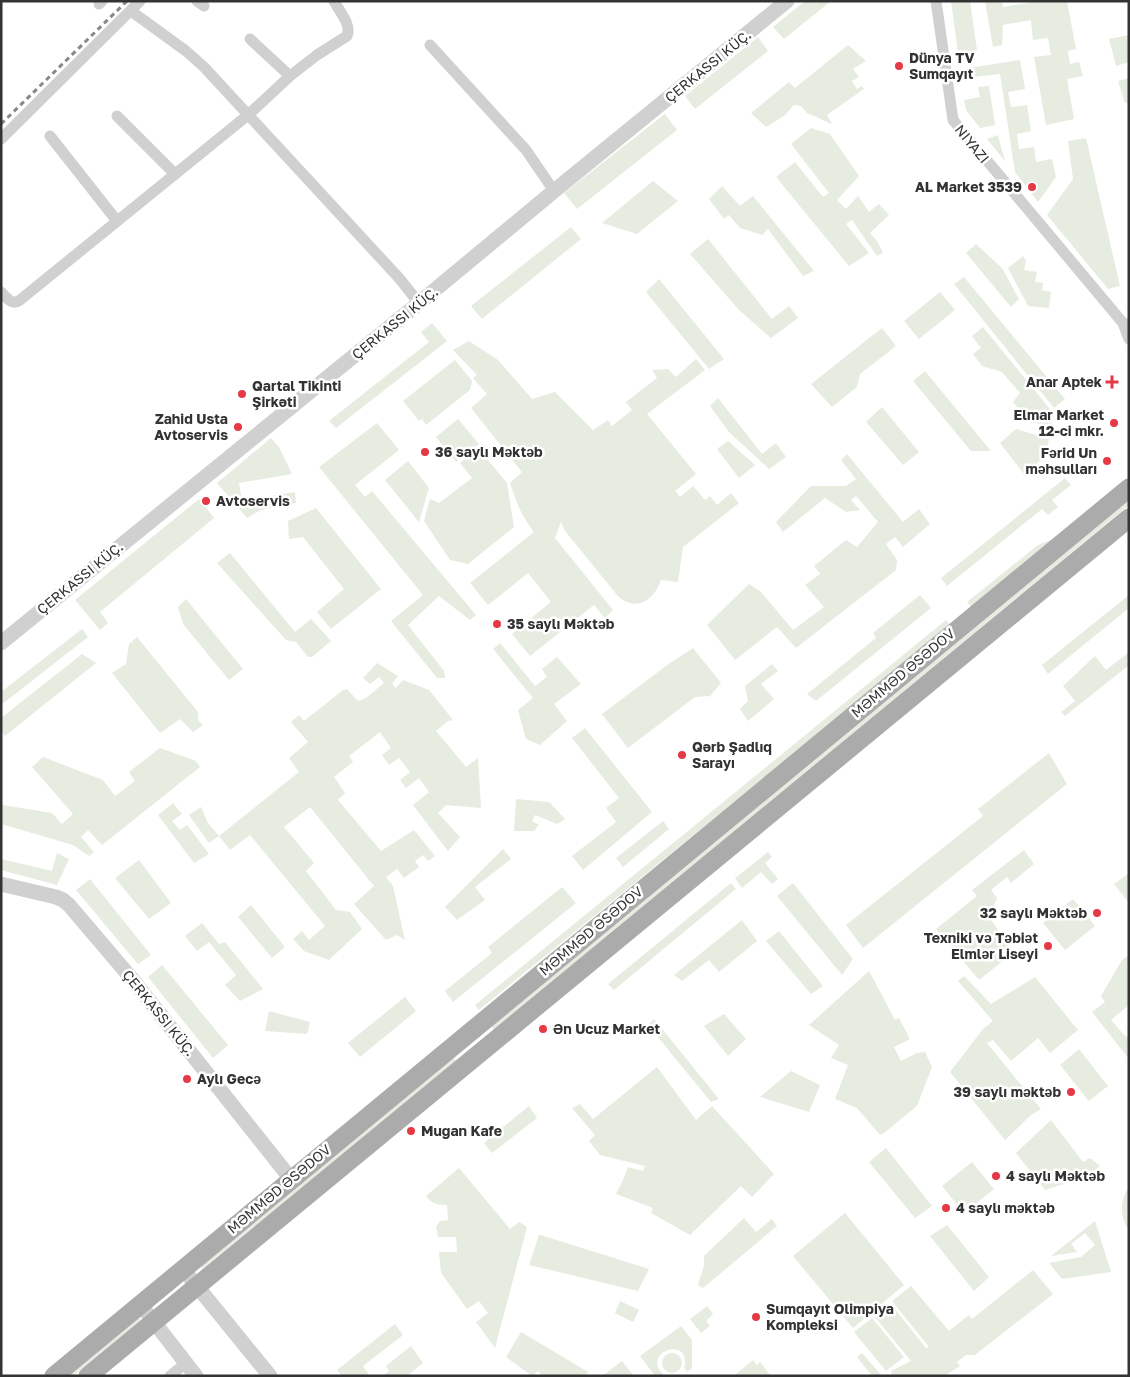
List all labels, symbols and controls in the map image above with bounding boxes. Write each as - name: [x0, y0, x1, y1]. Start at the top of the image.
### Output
- street label: ÇERKASSI KÜÇ.: [661, 26, 754, 106]
- place label: Dünya TV Sumqayıt: [909, 49, 975, 82]
- marker: Dünya TV Sumqayıt: [893, 60, 905, 72]
- street label: NIYAZI: [952, 121, 993, 166]
- place label: AL Market 3539: [915, 178, 1022, 195]
- marker: AL Market 3539: [1026, 181, 1038, 193]
- street label: ÇERKASSI KÜÇ.: [348, 283, 441, 363]
- place label: Anar Aptek: [1026, 373, 1102, 390]
- marker: Anar Aptek: [1106, 376, 1118, 388]
- place label: Qartal Tikinti Şirkәti: [252, 377, 342, 410]
- marker: Qartal Tikinti Şirkәti: [236, 388, 248, 400]
- place label: Elmar Market 12-ci mkr.: [1014, 406, 1104, 439]
- place label: Zahid Usta Avtoservis: [154, 410, 228, 443]
- marker: Elmar Market 12-ci mkr.: [1108, 417, 1120, 429]
- marker: Zahid Usta Avtoservis: [232, 421, 244, 433]
- place label: 36 saylı Məktəb: [435, 443, 543, 460]
- place label: Fərid Un məhsulları: [1026, 444, 1097, 477]
- marker: 36 saylı Məktəb: [419, 446, 431, 458]
- marker: Fərid Un məhsulları: [1101, 455, 1113, 467]
- place label: Avtoservis: [216, 492, 290, 509]
- marker: Avtoservis: [200, 495, 212, 507]
- street label: ÇERKASSI KÜÇ.: [33, 538, 126, 618]
- place label: 35 saylı Məktəb: [507, 615, 615, 632]
- marker: 35 saylı Məktəb: [491, 618, 503, 630]
- street label: MƏMMƏD ƏSƏDOV: [848, 624, 958, 721]
- place label: Qәrb Şadlıq Sarayı: [692, 738, 772, 771]
- marker: Qәrb Şadlıq Sarayı: [676, 749, 688, 761]
- street label: MƏMMƏD ƏSƏDOV: [536, 882, 646, 979]
- place label: 32 saylı Məktəb: [980, 904, 1087, 921]
- marker: 32 saylı Məktəb: [1091, 907, 1103, 919]
- place label: Texniki və Təbiət Elmlər Liseyi: [924, 929, 1038, 962]
- marker: Texniki və Təbiət Elmlər Liseyi: [1042, 940, 1054, 952]
- street label: ÇERKASSI KÜÇ.: [119, 966, 199, 1059]
- place label: Ən Ucuz Market: [553, 1020, 660, 1037]
- marker: Ən Ucuz Market: [537, 1023, 549, 1035]
- place label: Aylı Gecə: [197, 1070, 261, 1087]
- marker: Aylı Gecə: [181, 1073, 193, 1085]
- place label: 39 saylı məktəb: [954, 1083, 1061, 1100]
- marker: 39 saylı məktəb: [1065, 1086, 1077, 1098]
- place label: Muğan Kafe: [421, 1122, 502, 1139]
- marker: Muğan Kafe: [405, 1125, 417, 1137]
- street label: MƏMMƏD ƏSƏDOV: [224, 1140, 334, 1237]
- place label: 4 saylı Məktəb: [1006, 1167, 1105, 1184]
- marker: 4 saylı Məktəb: [990, 1170, 1002, 1182]
- place label: 4 saylı məktəb: [956, 1199, 1055, 1216]
- marker: 4 saylı məktəb: [940, 1202, 952, 1214]
- place label: Sumqayıt Olimpiya Kompleksi: [766, 1300, 894, 1333]
- marker: Sumqayıt Olimpiya Kompleksi: [750, 1311, 762, 1323]

